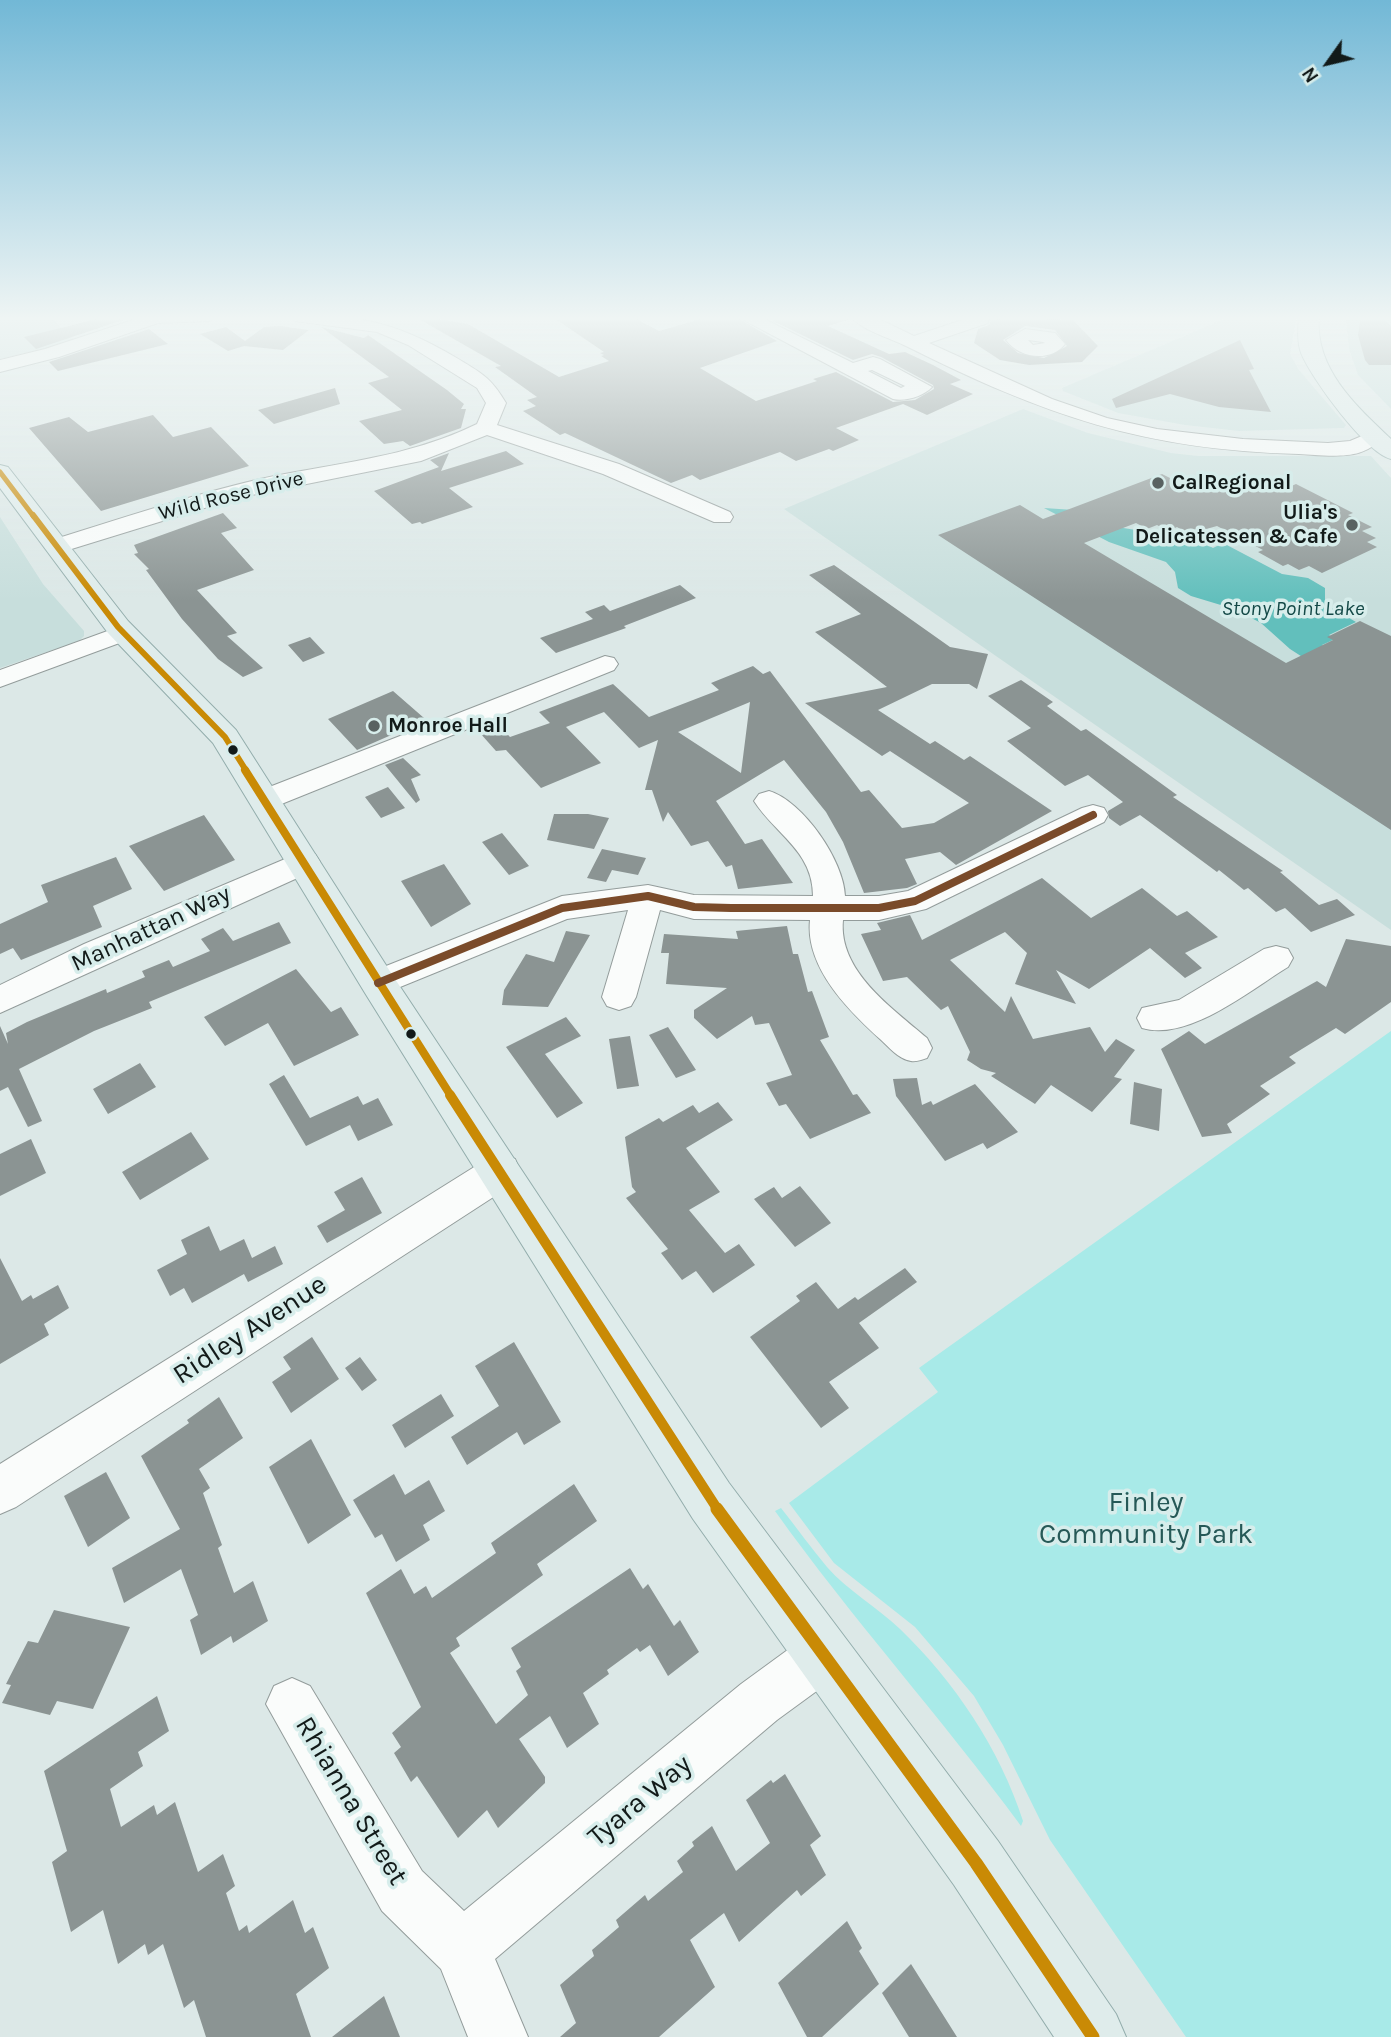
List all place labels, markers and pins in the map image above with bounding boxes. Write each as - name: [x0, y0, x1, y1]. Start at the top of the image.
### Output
- place label: CalRegional: [1172, 470, 1291, 496]
- marker: CalRegional: [1150, 475, 1166, 491]
- place label: Ulia's Delicatessen & Cafe: [1135, 500, 1338, 550]
- marker: Ulia's Delicatessen & Cafe: [1344, 517, 1360, 533]
- place label: Monroe Hall: [388, 713, 508, 739]
- marker: Monroe Hall: [366, 718, 382, 734]
- unlabelled marker: [226, 743, 240, 757]
- unlabelled marker: [404, 1027, 418, 1041]

